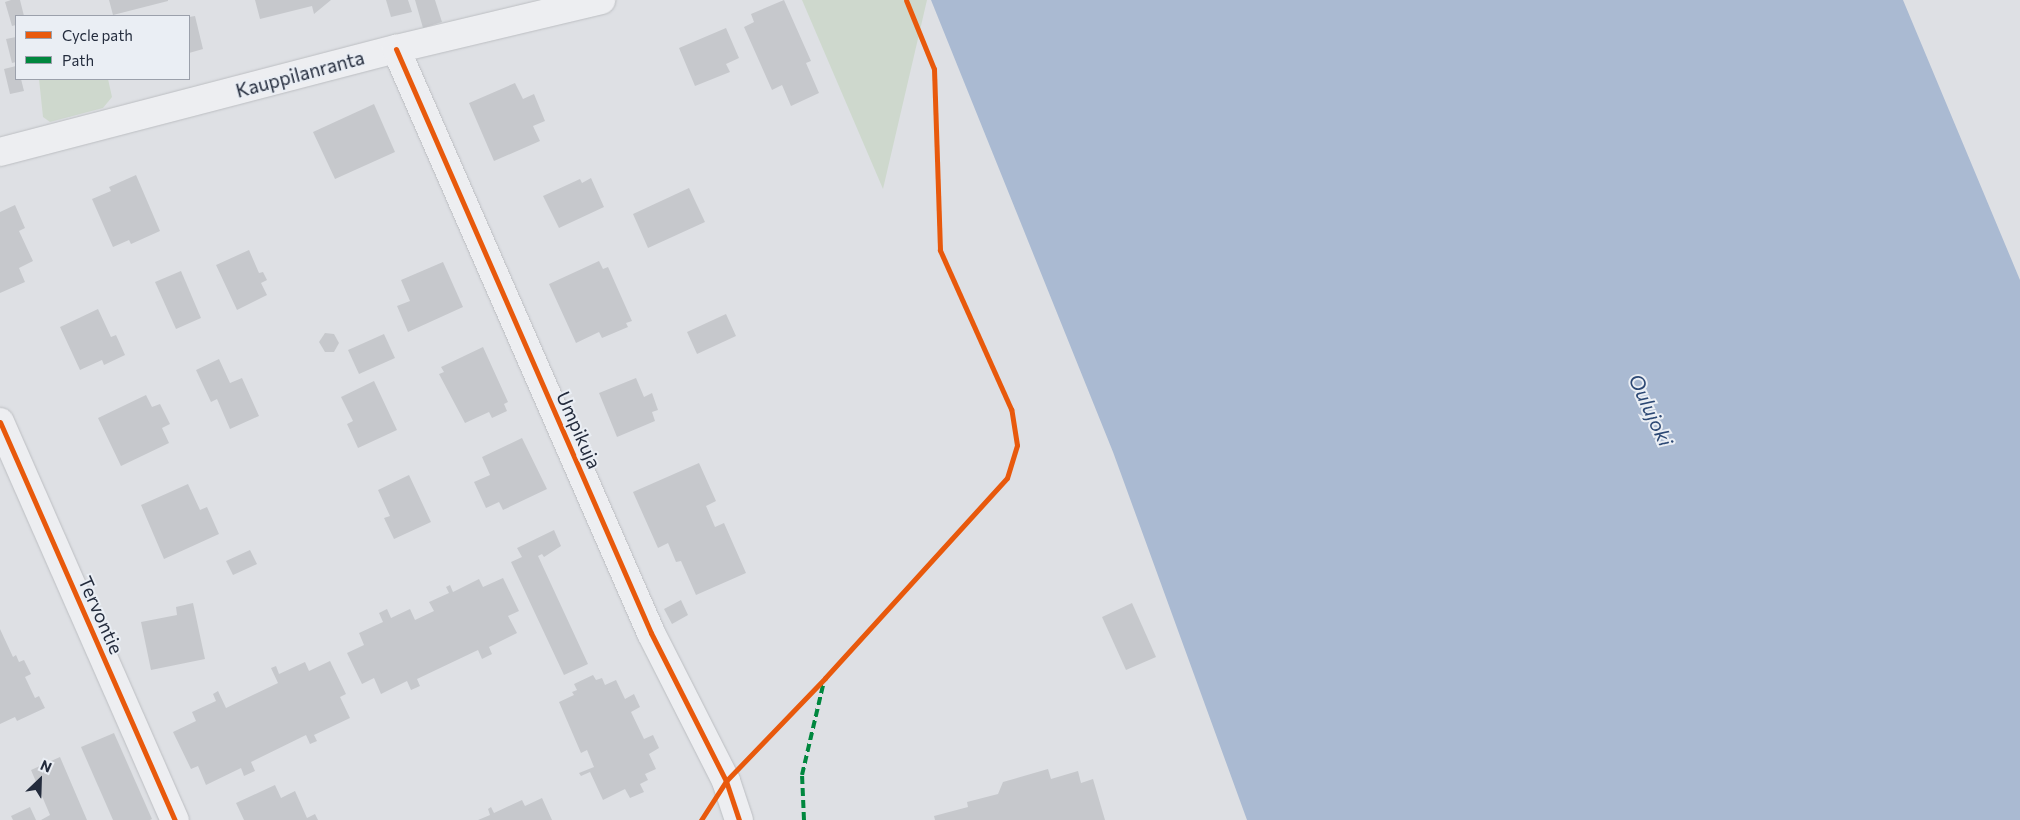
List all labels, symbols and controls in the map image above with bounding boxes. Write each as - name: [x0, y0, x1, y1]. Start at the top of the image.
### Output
- legend: [15, 15, 190, 80]
- text: Cycle path: [62, 26, 133, 44]
- street label: Kauppilanranta: [233, 46, 367, 102]
- text: Path: [62, 51, 94, 69]
- water label: Oulujoki: [1624, 370, 1678, 450]
- street label: Umpikuja: [552, 388, 606, 472]
- street label: Tervontie: [74, 573, 128, 657]
- north arrow: [15, 755, 65, 805]
- text: N: [38, 756, 55, 776]

